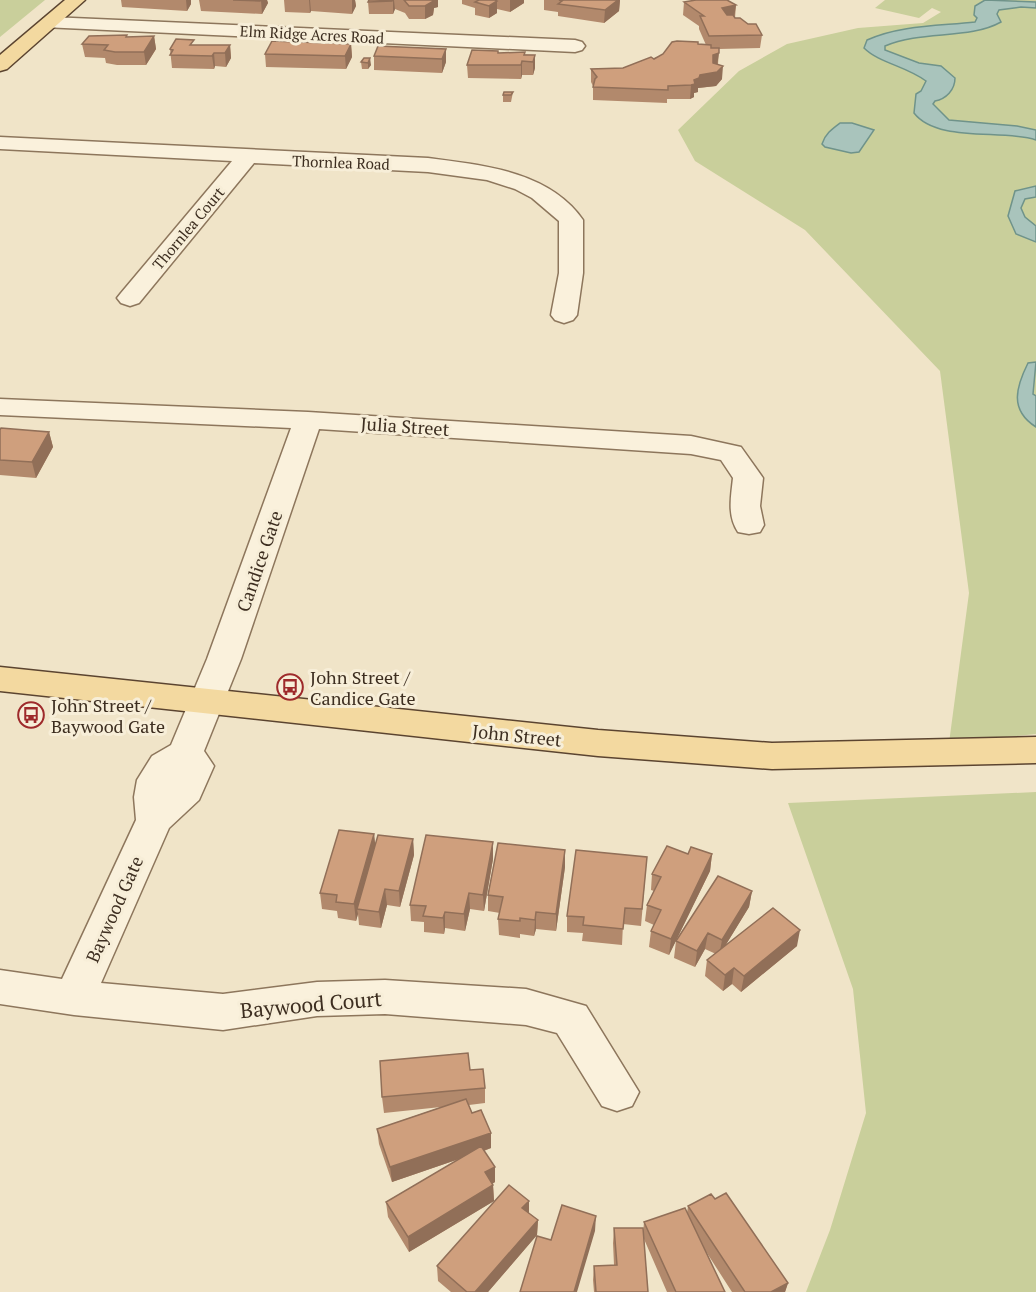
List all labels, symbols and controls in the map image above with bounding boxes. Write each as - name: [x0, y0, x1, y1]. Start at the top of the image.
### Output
- street label: Elm Ridge Acres Road: [239, 20, 385, 48]
- street label: Thornlea Road: [292, 150, 390, 174]
- street label: Thornlea Court: [148, 182, 229, 273]
- street label: Julia Street: [360, 411, 450, 441]
- street label: Candice Gate: [230, 507, 288, 615]
- place label: John Street / Candice Gate: [310, 665, 415, 710]
- bus stop icon: John Street / Candice Gate: [275, 672, 305, 702]
- place label: John Street / Baywood Gate: [51, 693, 165, 738]
- bus stop icon: John Street / Baywood Gate: [16, 700, 46, 730]
- street label: John Street: [471, 718, 563, 752]
- street label: Baywood Gate: [80, 852, 148, 966]
- street label: Baywood Court: [239, 984, 383, 1024]

